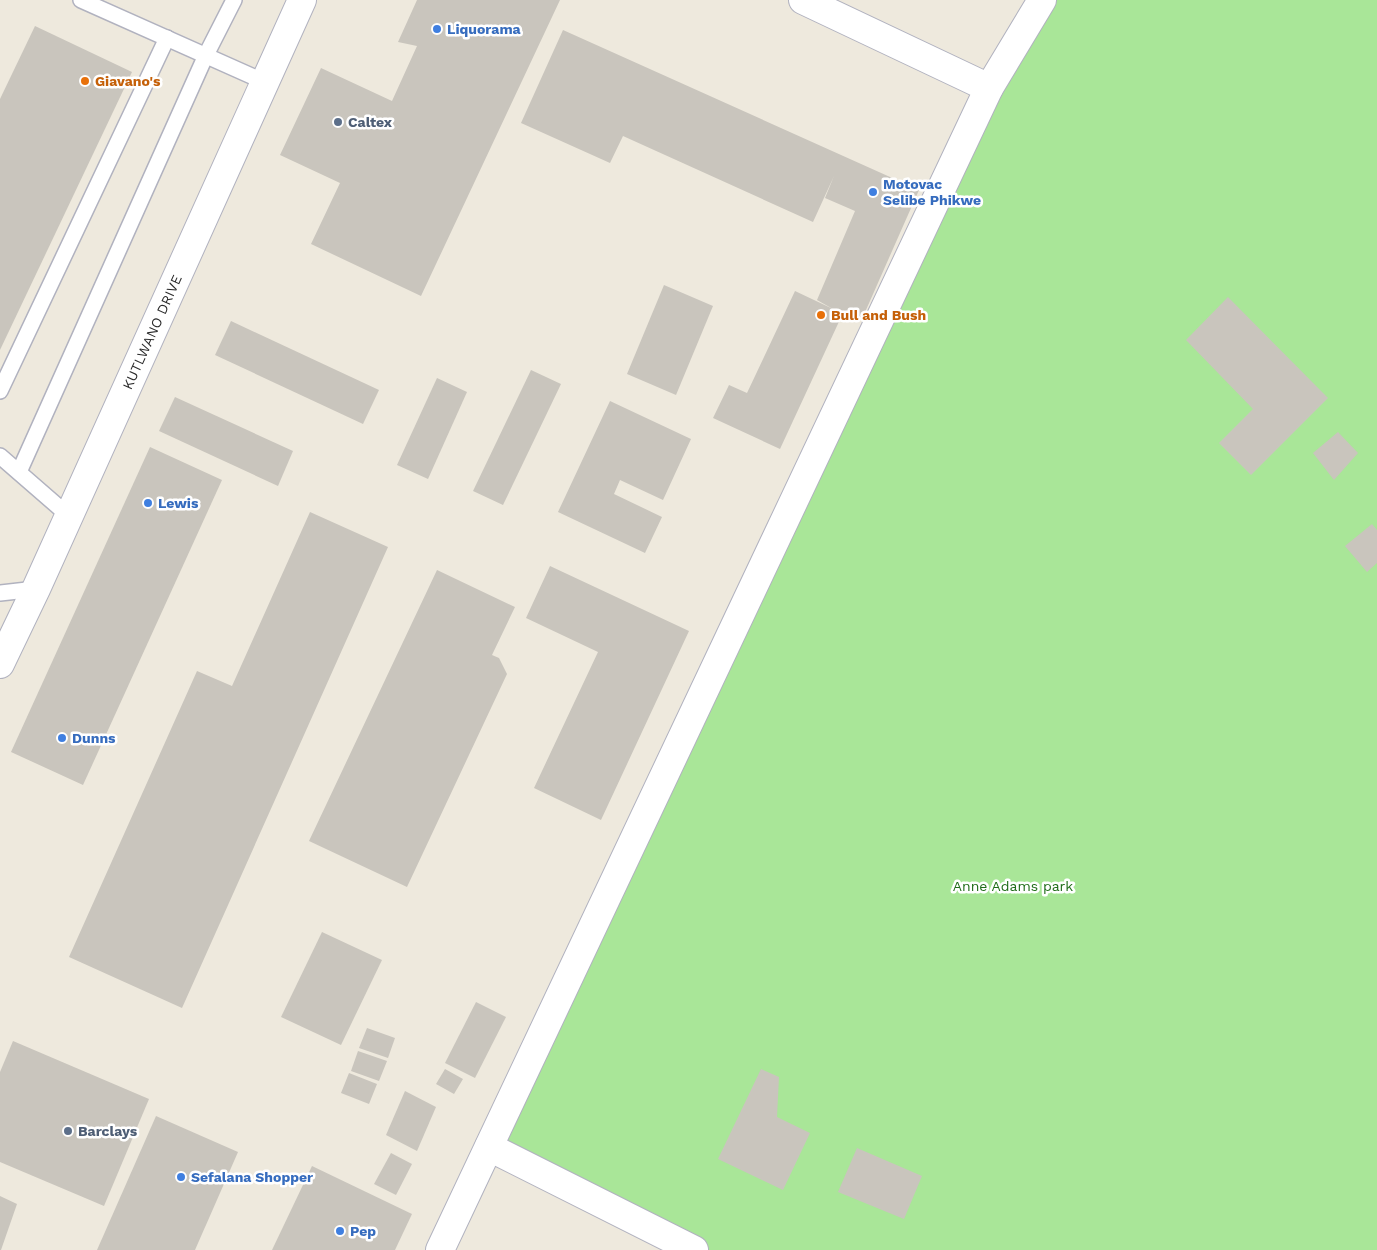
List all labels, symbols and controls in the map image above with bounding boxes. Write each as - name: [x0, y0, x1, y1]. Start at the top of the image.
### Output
- place label: Liquorama: [447, 21, 522, 37]
- marker: Liquorama: [431, 23, 443, 35]
- place label: Giavano's: [95, 73, 161, 89]
- marker: Giavano's: [79, 75, 91, 87]
- place label: Caltex: [348, 114, 393, 130]
- marker: Caltex: [332, 116, 344, 128]
- place label: Motovac Selibe Phikwe: [883, 176, 981, 208]
- marker: Motovac Selibe Phikwe: [867, 186, 879, 198]
- street label: KUTLWANO DRIVE: [119, 272, 185, 392]
- place label: Bull and Bush: [831, 307, 926, 323]
- marker: Bull and Bush: [815, 309, 827, 321]
- place label: Lewis: [158, 495, 199, 511]
- marker: Lewis: [142, 497, 154, 509]
- place label: Dunns: [72, 730, 116, 746]
- marker: Dunns: [56, 732, 68, 744]
- park label: Anne Adams park: [953, 878, 1073, 894]
- place label: Barclays: [78, 1123, 138, 1139]
- marker: Barclays: [62, 1125, 74, 1137]
- place label: Sefalana Shopper: [191, 1169, 313, 1185]
- marker: Sefalana Shopper: [175, 1171, 187, 1183]
- place label: Pep: [350, 1223, 376, 1239]
- marker: Pep: [334, 1225, 346, 1237]

